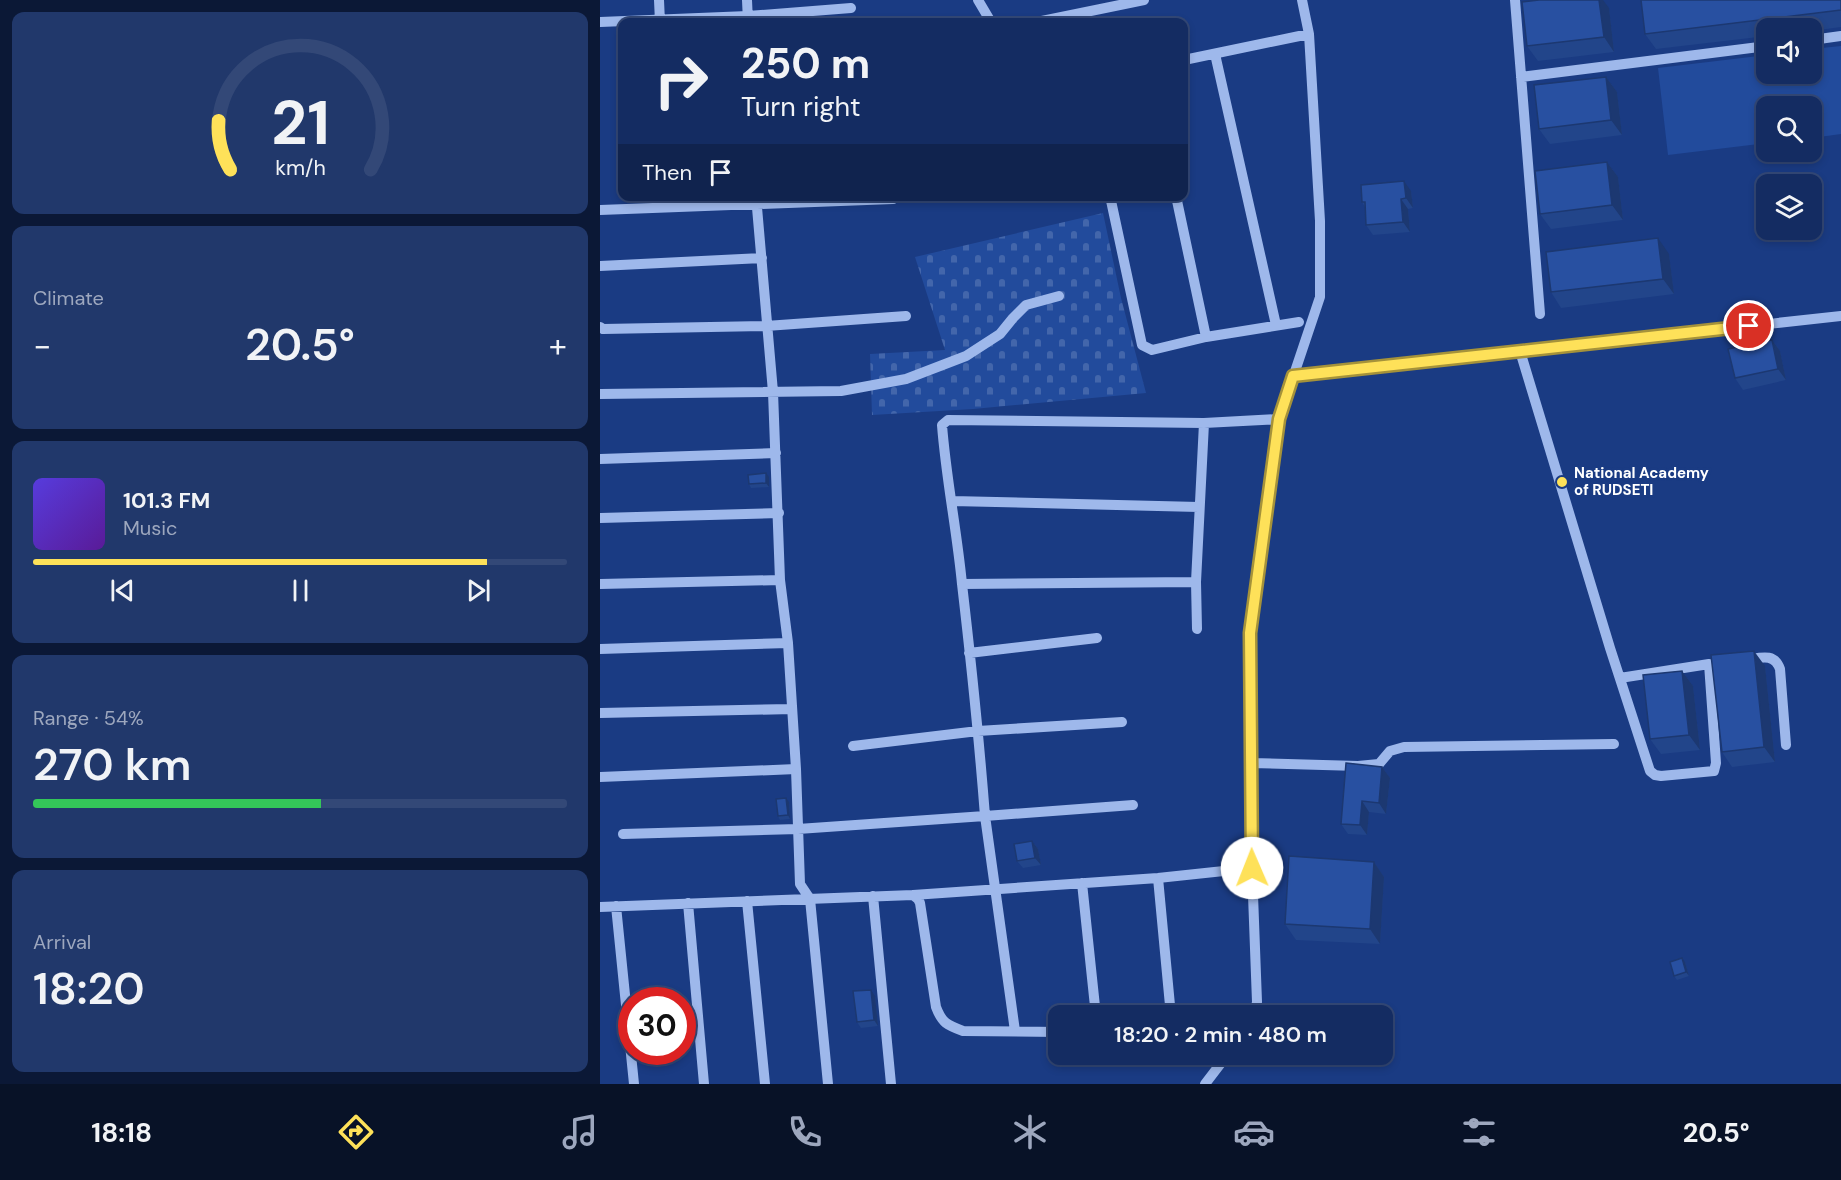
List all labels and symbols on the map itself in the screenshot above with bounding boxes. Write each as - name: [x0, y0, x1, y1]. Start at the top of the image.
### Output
- pin: [1723, 300, 1774, 351]
- place label: National Academy of RUDSETI: [1574, 463, 1709, 500]
- marker: National Academy of RUDSETI: [1555, 475, 1569, 489]
- position arrow: [1220, 836, 1284, 900]
- speed limit sign: 30: [618, 987, 696, 1065]

